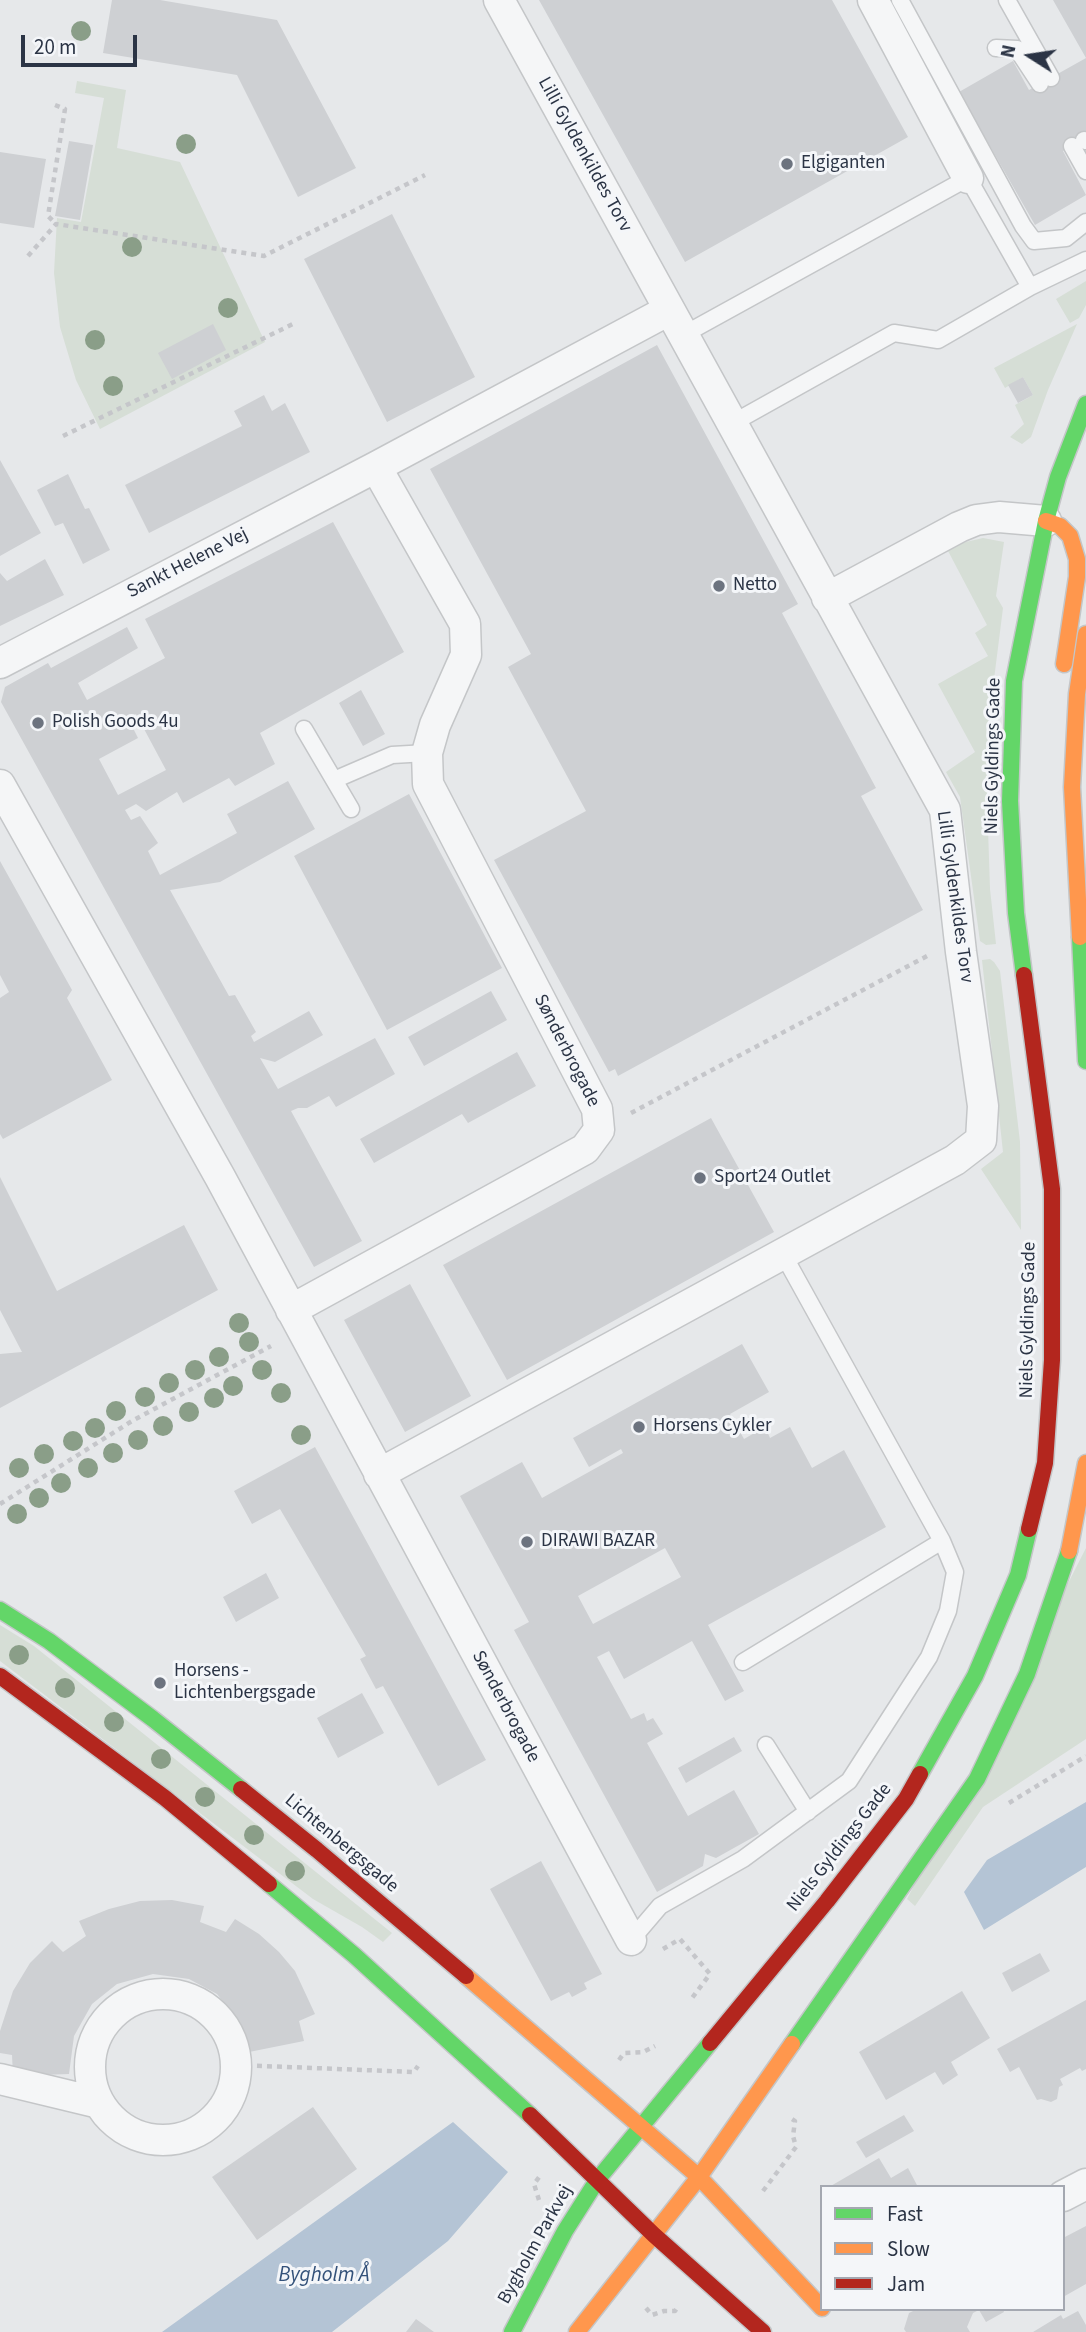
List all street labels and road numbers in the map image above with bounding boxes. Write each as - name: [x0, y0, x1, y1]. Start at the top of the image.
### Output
- street label: Lilli Gyldenkildes Torv: [532, 74, 636, 236]
- street label: Sankt Helene Vej: [124, 524, 252, 604]
- street label: Niels Gyldings Gade: [981, 677, 1007, 835]
- street label: Lilli Gyldenkildes Torv: [931, 809, 977, 985]
- street label: Sønderbrogade: [528, 991, 604, 1111]
- street label: Niels Gyldings Gade: [1016, 1241, 1042, 1399]
- street label: Sønderbrogade: [466, 1647, 544, 1767]
- street label: Niels Gyldings Gade: [783, 1779, 897, 1917]
- street label: Lichtenbergsgade: [279, 1790, 403, 1898]
- street label: Bygholm Parkvej: [494, 2181, 578, 2309]

